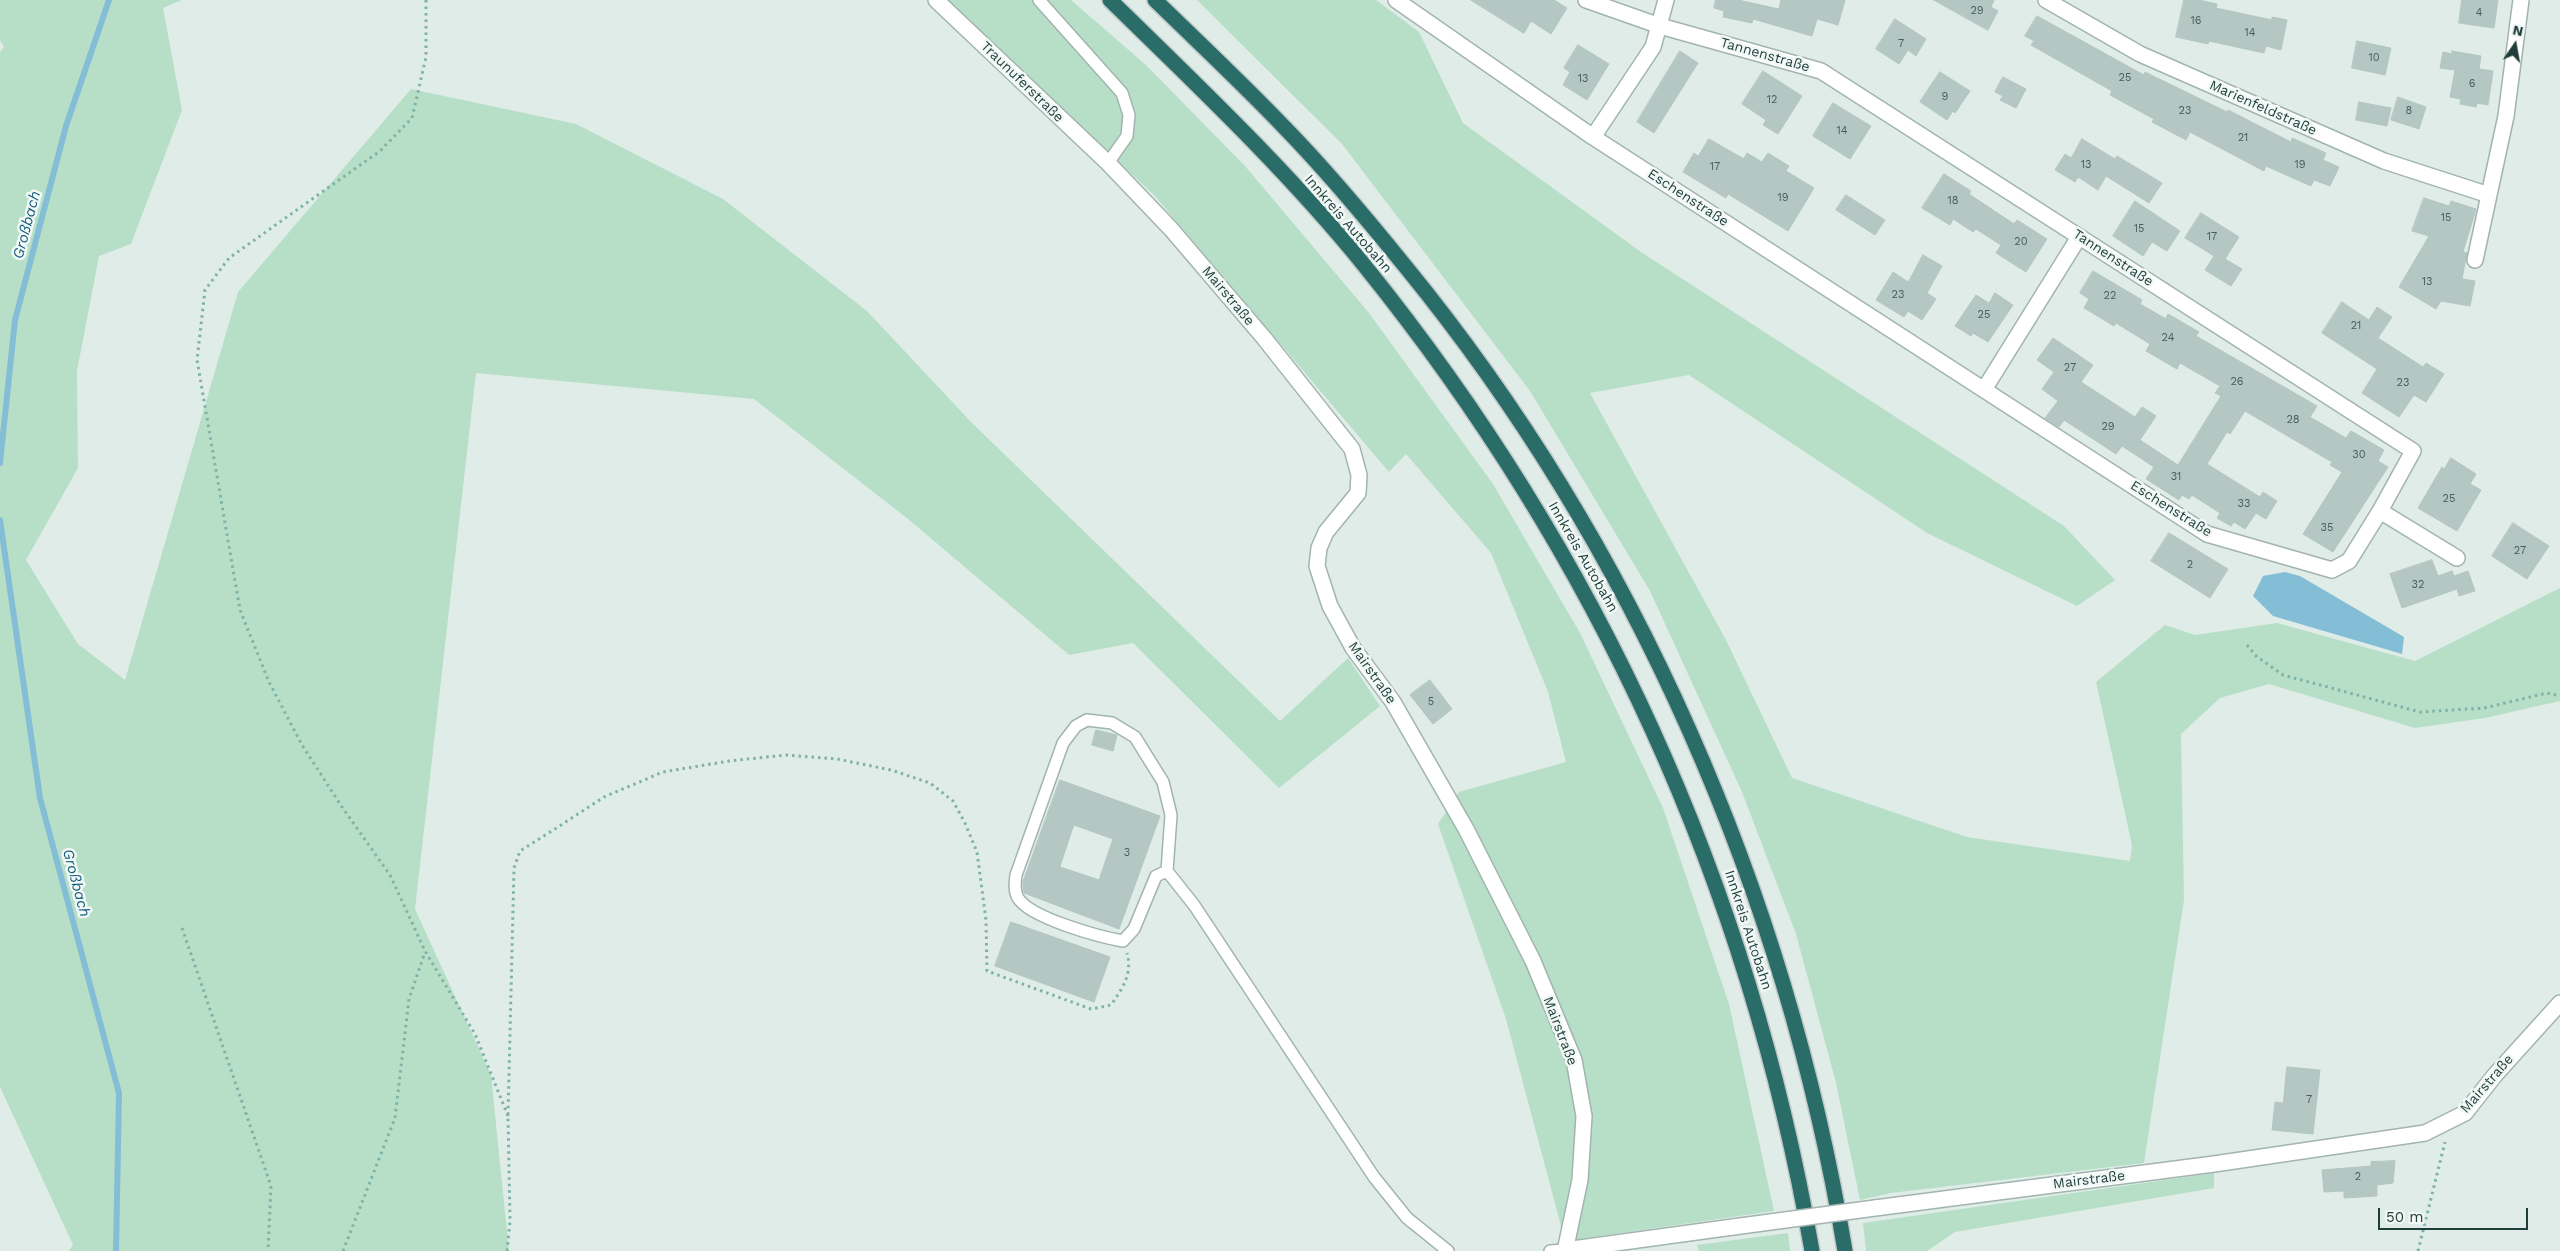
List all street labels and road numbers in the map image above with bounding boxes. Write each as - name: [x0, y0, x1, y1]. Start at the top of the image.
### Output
- street label: Tannenstraße: [1718, 34, 1812, 76]
- street label: Traunuferstraße: [977, 38, 1067, 126]
- street label: Marienfeldstraße: [2207, 77, 2319, 139]
- street label: Eschenstraße: [1644, 166, 1732, 230]
- street label: Innkreis Autobahn: [1301, 171, 1395, 277]
- street label: Tannenstraße: [2070, 226, 2156, 290]
- street label: Mairstraße: [1198, 263, 1258, 329]
- street label: Eschenstraße: [2127, 477, 2215, 541]
- street label: Innkreis Autobahn: [1545, 499, 1621, 615]
- street label: Mairstraße: [1344, 639, 1400, 707]
- street label: Innkreis Autobahn: [1721, 868, 1775, 992]
- street label: Mairstraße: [1539, 994, 1581, 1068]
- street label: Mairstraße: [2457, 1051, 2517, 1117]
- street label: Mairstraße: [2052, 1167, 2126, 1193]

